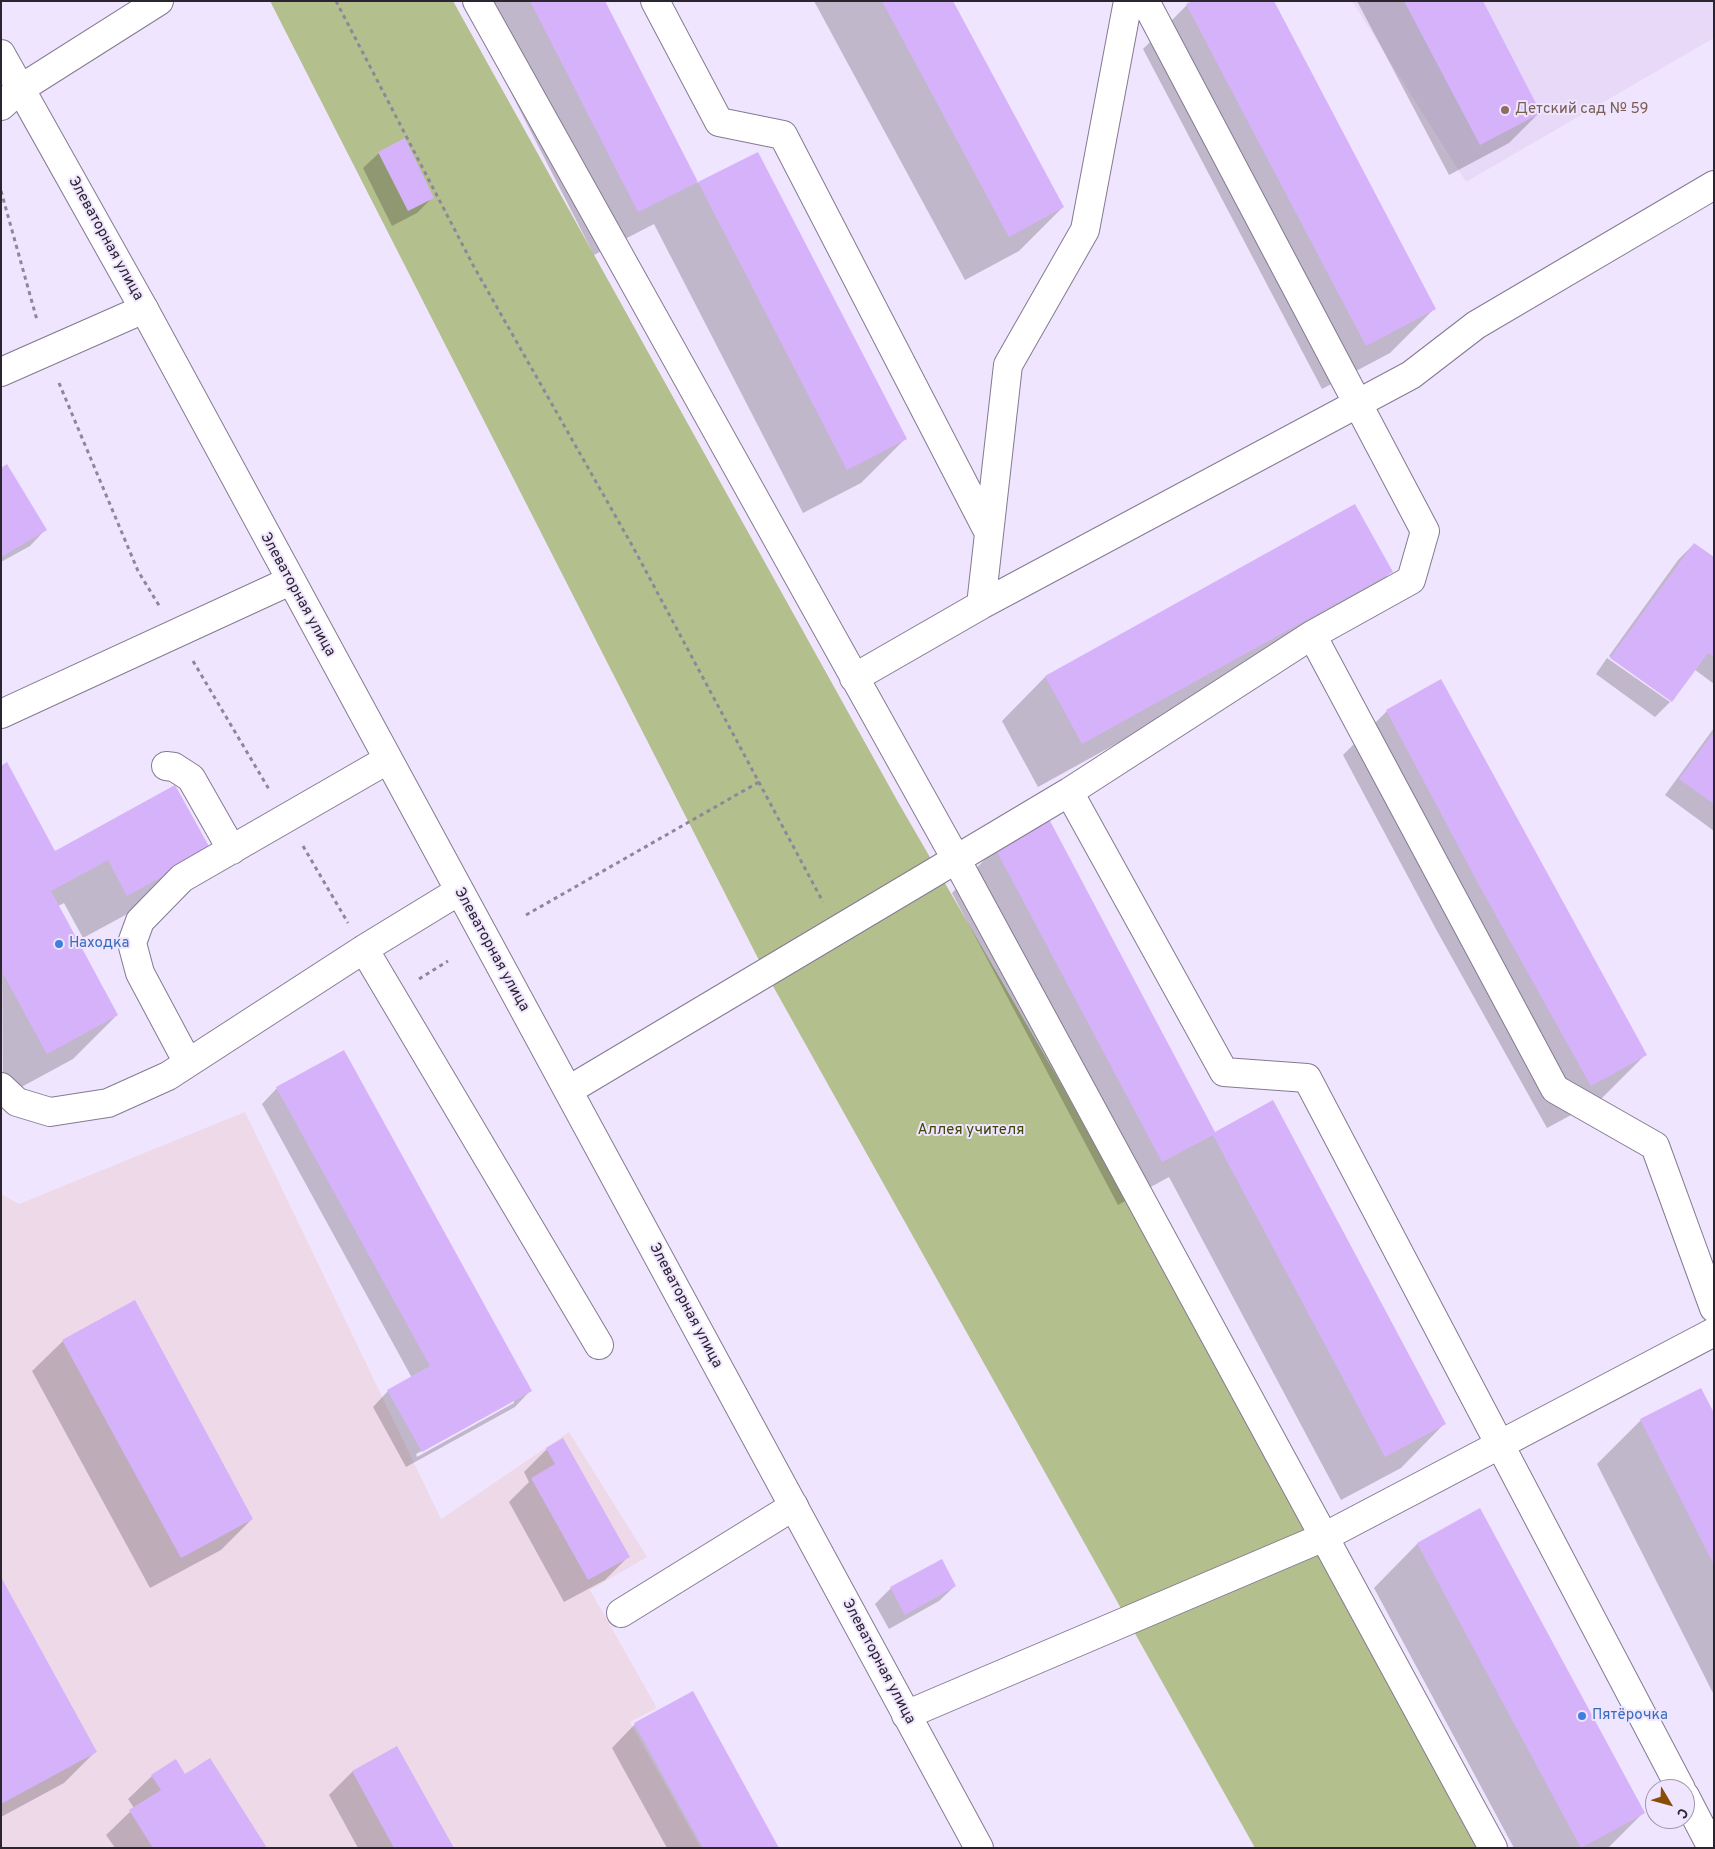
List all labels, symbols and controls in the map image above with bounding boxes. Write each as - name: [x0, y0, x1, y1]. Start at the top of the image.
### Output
- place label: Детский сад № 59: [1515, 101, 1649, 119]
- marker: Детский сад № 59: [1499, 104, 1511, 116]
- street label: Элеваторная улица: [63, 174, 147, 304]
- street label: Элеваторная улица: [255, 530, 339, 660]
- street label: Элеваторная улица: [449, 885, 533, 1015]
- place label: Находка: [69, 935, 129, 953]
- marker: Находка: [53, 938, 65, 950]
- park label: Аллея учителя: [918, 1122, 1024, 1140]
- street label: Элеваторная улица: [644, 1240, 726, 1372]
- street label: Элеваторная улица: [837, 1596, 919, 1728]
- place label: Пятёрочка: [1592, 1707, 1668, 1725]
- marker: Пятёрочка: [1576, 1710, 1588, 1722]
- north arrow: [1645, 1779, 1695, 1829]
- text: С: [1672, 1804, 1691, 1821]

